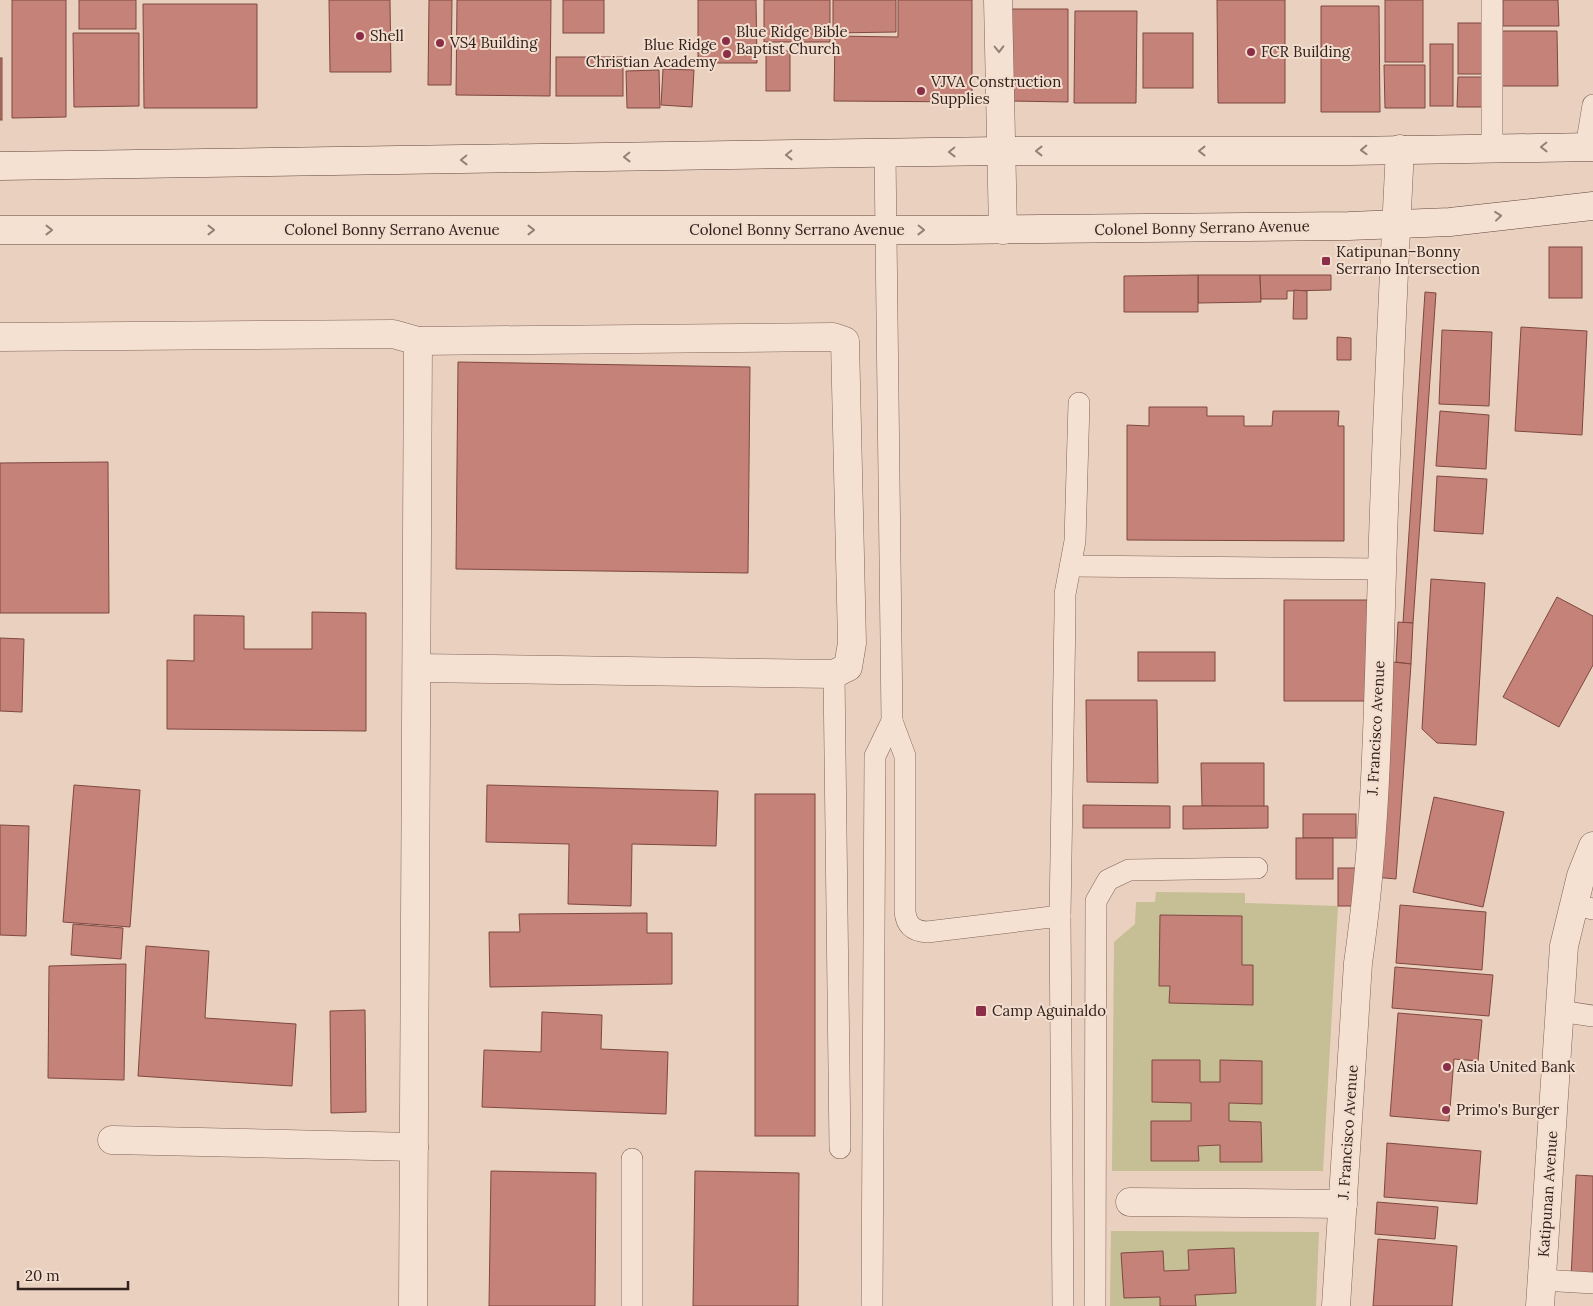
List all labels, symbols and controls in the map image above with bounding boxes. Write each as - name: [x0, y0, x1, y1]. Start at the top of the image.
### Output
- place label: Blue Ridge Bible Baptist Church: [736, 22, 848, 58]
- place label: Shell: [370, 26, 404, 45]
- marker: Shell: [354, 30, 366, 42]
- place label: VS4 Building: [449, 33, 538, 52]
- place label: Blue Ridge Christian Academy: [586, 35, 717, 71]
- marker: Blue Ridge Bible Baptist Church: [720, 35, 732, 47]
- marker: VS4 Building: [434, 37, 446, 49]
- place label: FCR Building: [1261, 42, 1351, 61]
- one-way arrow: [993, 45, 1004, 53]
- marker: FCR Building: [1245, 46, 1257, 58]
- marker: Blue Ridge Christian Academy: [721, 48, 733, 60]
- place label: VJVA Construction Supplies: [930, 72, 1061, 108]
- marker: VJVA Construction Supplies: [915, 85, 927, 97]
- one-way arrow: [1540, 142, 1548, 152]
- one-way arrow: [1360, 145, 1368, 156]
- one-way arrow: [1035, 146, 1042, 156]
- one-way arrow: [1197, 146, 1205, 156]
- one-way arrow: [947, 147, 955, 157]
- one-way arrow: [785, 150, 792, 160]
- one-way arrow: [622, 152, 630, 162]
- one-way arrow: [460, 154, 468, 165]
- one-way arrow: [1494, 211, 1502, 222]
- street label: Colonel Bonny Serrano Avenue: [1094, 216, 1310, 239]
- street label: Colonel Bonny Serrano Avenue: [284, 220, 500, 239]
- street label: Colonel Bonny Serrano Avenue: [689, 220, 905, 239]
- one-way arrow: [45, 225, 53, 235]
- one-way arrow: [208, 225, 215, 235]
- one-way arrow: [528, 225, 535, 235]
- one-way arrow: [918, 225, 925, 235]
- place label: Katipunan–Bonny Serrano Intersection: [1336, 242, 1480, 278]
- marker: Katipunan–Bonny Serrano Intersection: [1320, 255, 1332, 267]
- street label: J. Francisco Avenue: [1362, 660, 1389, 797]
- place label: Camp Aguinaldo: [992, 1001, 1106, 1020]
- marker: Camp Aguinaldo: [974, 1004, 988, 1018]
- place label: Asia United Bank: [1456, 1057, 1575, 1076]
- marker: Asia United Bank: [1441, 1061, 1453, 1073]
- street label: J. Francisco Avenue: [1333, 1064, 1362, 1201]
- place label: Primo's Burger: [1456, 1100, 1560, 1119]
- marker: Primo's Burger: [1440, 1104, 1452, 1116]
- street label: Katipunan Avenue: [1534, 1130, 1561, 1258]
- scale bar: [18, 1258, 128, 1290]
- text: 20 m: [25, 1266, 60, 1285]

